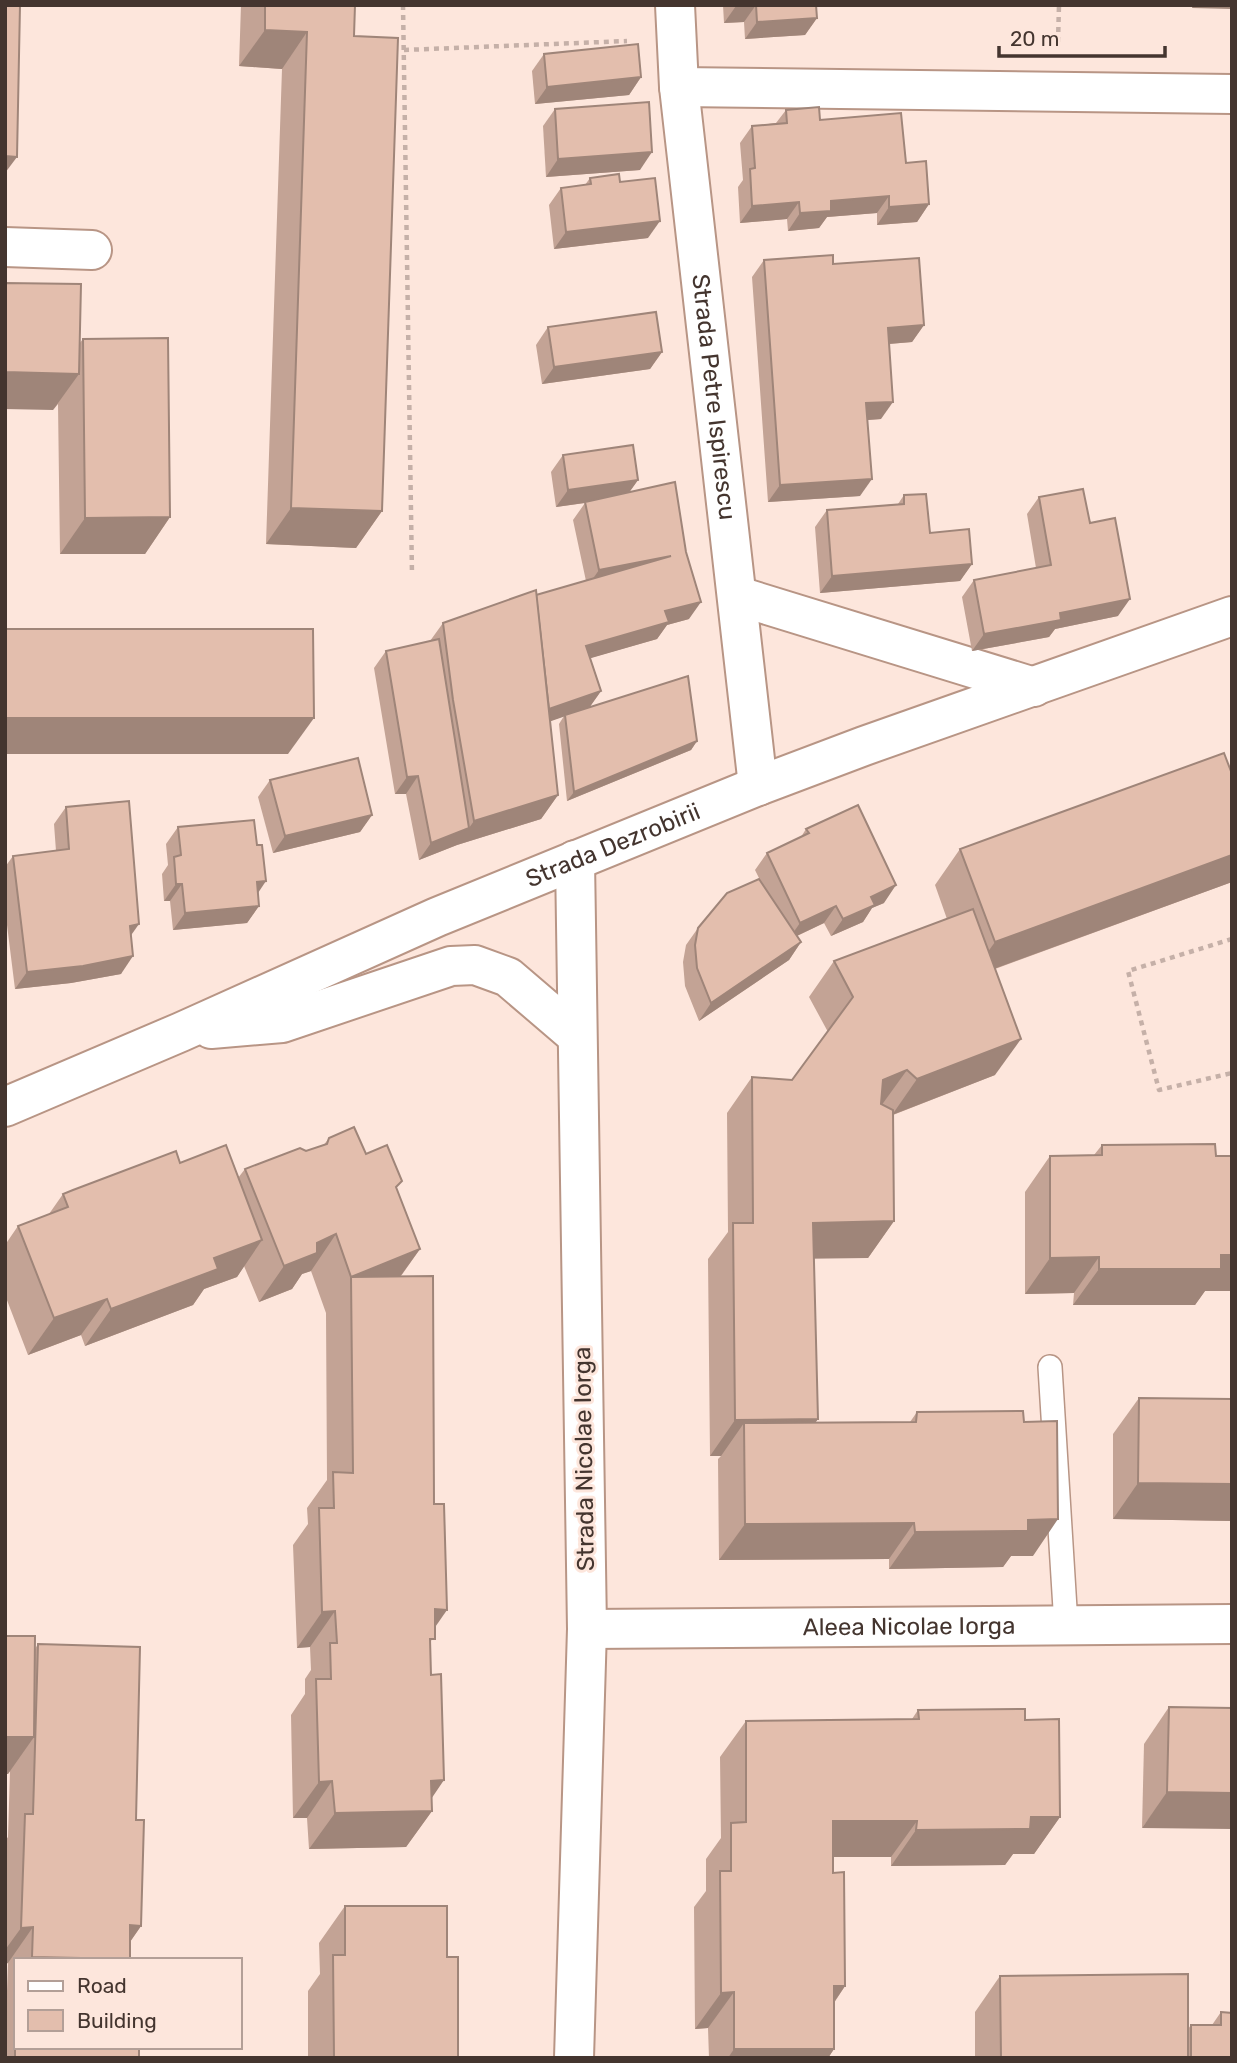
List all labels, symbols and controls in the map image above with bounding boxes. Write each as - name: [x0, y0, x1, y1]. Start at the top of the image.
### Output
- scale bar: [999, 14, 1165, 58]
- text: 20 m: [1010, 26, 1059, 51]
- street label: Strada Petre Ispirescu: [686, 272, 742, 521]
- street label: Strada Dezrobirii: [522, 797, 704, 893]
- street label: Strada Nicolae Iorga: [568, 1346, 600, 1572]
- street label: Aleea Nicolae Iorga: [803, 1612, 1015, 1641]
- legend: [14, 1958, 242, 2049]
- text: Road: [77, 1973, 127, 1998]
- text: Building: [77, 2008, 157, 2033]

